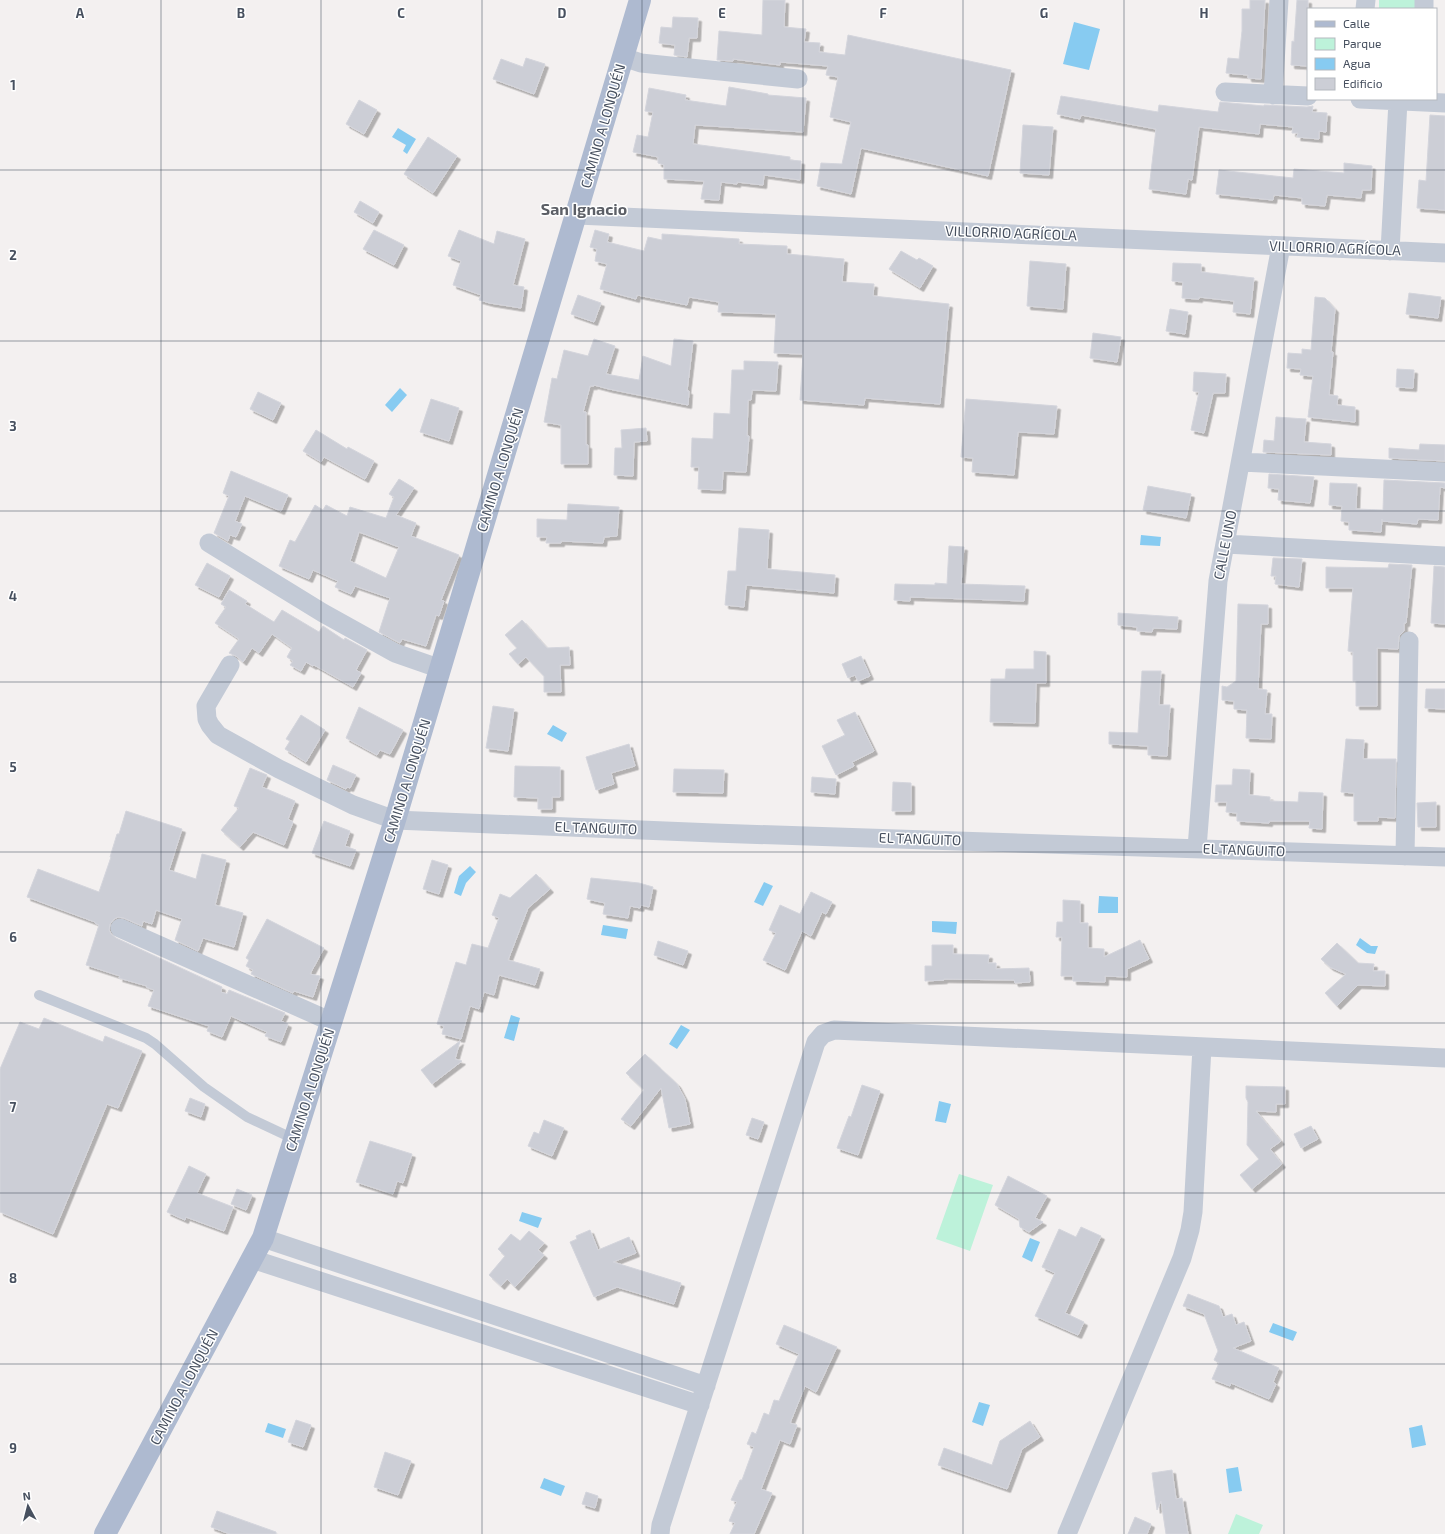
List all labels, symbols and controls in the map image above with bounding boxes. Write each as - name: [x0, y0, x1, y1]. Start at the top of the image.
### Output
- text: A: [76, 5, 85, 21]
- text: B: [237, 5, 245, 21]
- text: C: [397, 5, 405, 21]
- text: D: [558, 5, 567, 21]
- text: E: [718, 5, 726, 21]
- text: F: [879, 5, 887, 21]
- text: G: [1040, 5, 1048, 21]
- text: H: [1200, 5, 1209, 21]
- legend: [1307, 8, 1437, 100]
- text: Calle: [1343, 16, 1370, 30]
- text: Parque: [1343, 36, 1381, 50]
- text: Agua: [1343, 56, 1371, 70]
- street label: CAMINO A LONQUÉN: [577, 62, 628, 190]
- text: Edificio: [1343, 76, 1383, 90]
- text: 1: [10, 77, 16, 93]
- district label: San Ignacio: [541, 199, 627, 218]
- street label: VILLORRIO AGRÍCOLA: [945, 222, 1077, 243]
- street label: VILLORRIO AGRÍCOLA: [1269, 237, 1401, 258]
- text: 2: [9, 247, 17, 263]
- street label: CAMINO A LONQUÉN: [473, 406, 526, 534]
- text: 3: [9, 418, 17, 434]
- street label: CALLE UNO: [1209, 509, 1240, 581]
- text: 4: [9, 588, 17, 604]
- street label: CAMINO A LONQUÉN: [380, 717, 433, 845]
- text: 5: [9, 759, 17, 775]
- street label: EL TANGUITO: [555, 818, 638, 837]
- street label: EL TANGUITO: [879, 829, 962, 848]
- street label: EL TANGUITO: [1203, 840, 1286, 859]
- text: 6: [9, 929, 17, 945]
- street label: CAMINO A LONQUÉN: [282, 1026, 337, 1154]
- text: 7: [10, 1099, 17, 1115]
- text: 8: [9, 1270, 17, 1286]
- street label: CAMINO A LONQUÉN: [146, 1326, 221, 1448]
- text: 9: [9, 1440, 17, 1456]
- north arrow: [8, 1486, 48, 1526]
- text: N: [22, 1489, 32, 1503]

